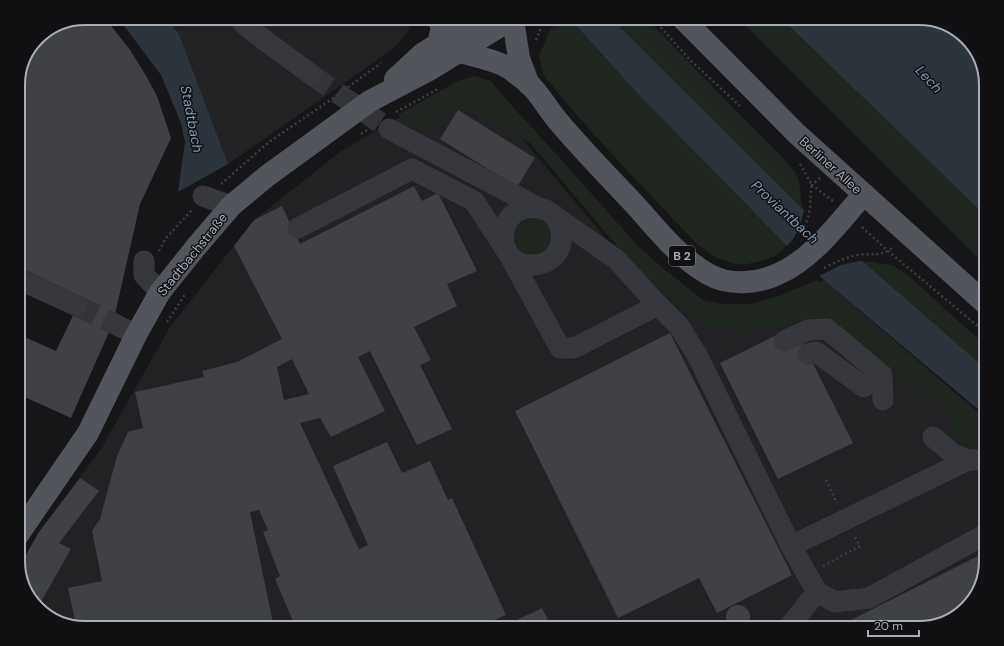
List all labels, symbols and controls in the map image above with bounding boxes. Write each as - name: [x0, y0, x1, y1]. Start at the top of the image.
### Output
- water label: Lech: [912, 61, 946, 97]
- water label: Stadtbach: [177, 84, 207, 154]
- street label: Berliner Allee: [796, 133, 865, 198]
- water label: Proviantbach: [748, 176, 822, 248]
- street label: Stadtbachstraße: [154, 209, 231, 299]
- road number: B 2: [669, 246, 695, 266]
- scale bar: [868, 612, 919, 638]
- text: 20 m: [874, 618, 903, 634]

